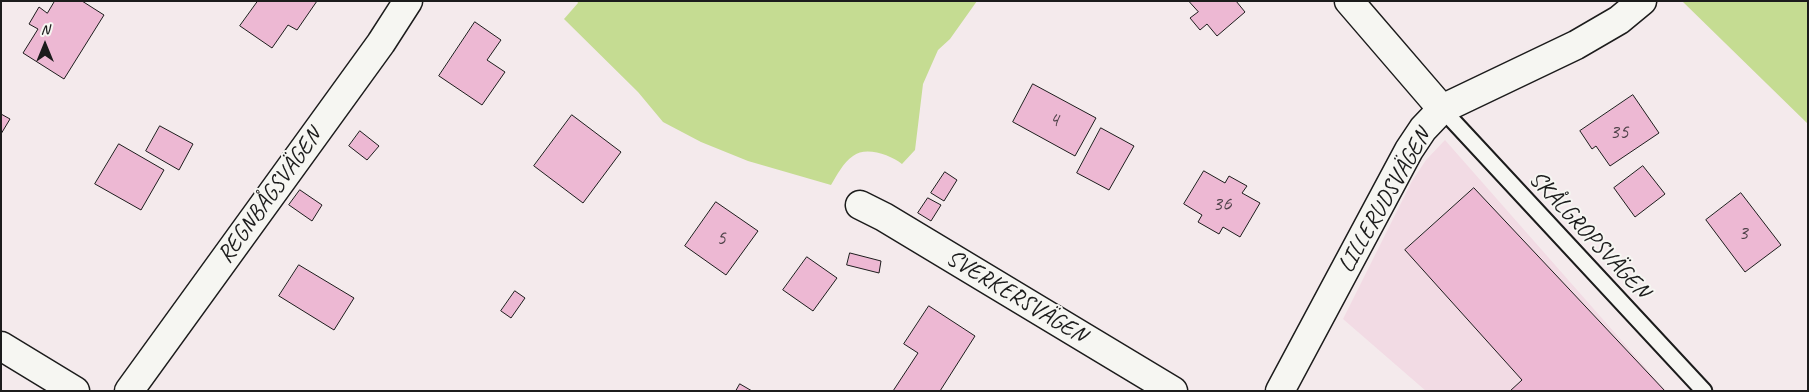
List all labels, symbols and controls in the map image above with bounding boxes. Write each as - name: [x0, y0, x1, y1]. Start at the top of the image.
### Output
- north arrow: [20, 20, 70, 70]
- text: N: [41, 21, 49, 38]
- house number: 4: [1049, 107, 1059, 133]
- house number: 35: [1610, 119, 1628, 145]
- street label: REGNBÅGSVÄGEN: [212, 123, 328, 269]
- street label: LILLERUDSVÄGEN: [1332, 124, 1438, 278]
- street label: SKÅLGROPSVÄGEN: [1522, 165, 1656, 305]
- house number: 36: [1213, 191, 1231, 217]
- house number: 3: [1738, 220, 1748, 246]
- house number: 5: [716, 225, 726, 251]
- street label: SVERKERSVÄGEN: [941, 244, 1091, 350]

